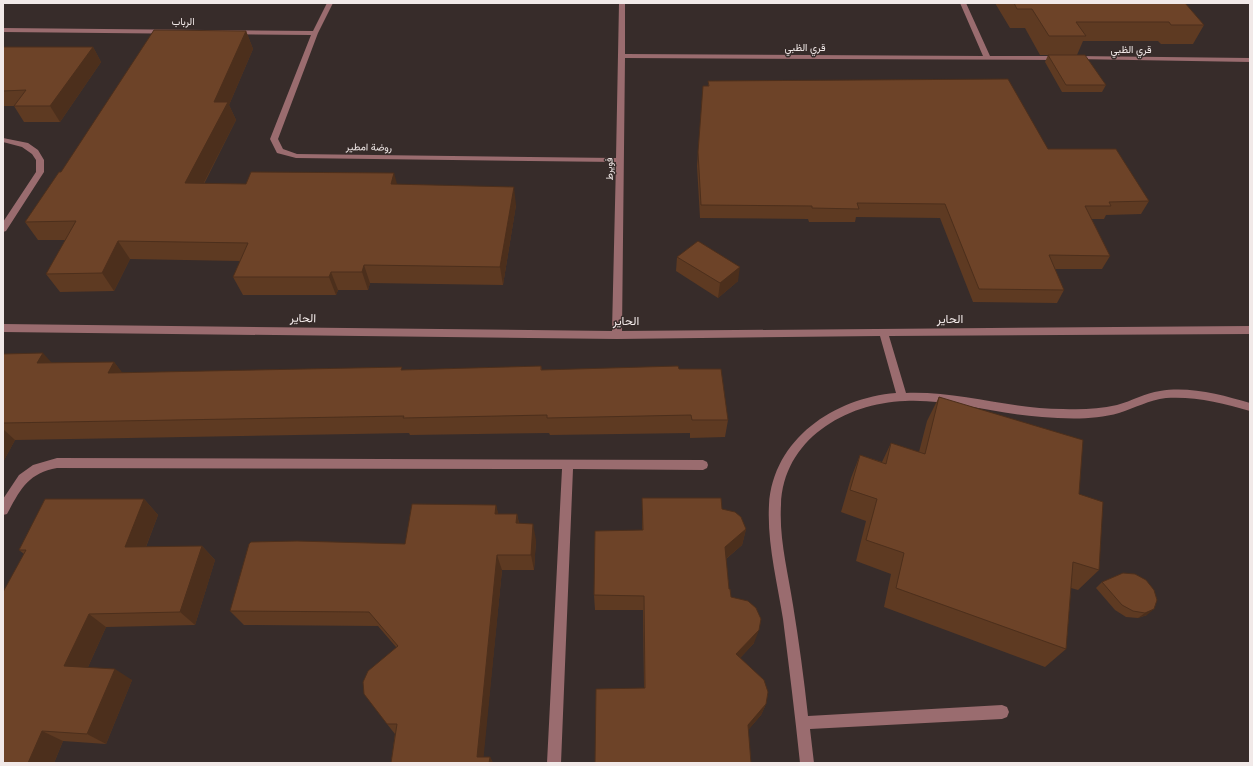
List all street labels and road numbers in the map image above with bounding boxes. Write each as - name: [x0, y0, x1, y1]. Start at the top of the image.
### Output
- street label: الرباب: [171, 15, 195, 28]
- street label: قري الظبي: [785, 41, 826, 56]
- street label: قري الظبي: [1111, 43, 1152, 58]
- street label: روضة امطير: [345, 140, 392, 154]
- street label: فويرط: [602, 157, 616, 181]
- street label: الحاير: [289, 310, 316, 326]
- street label: الحاير: [936, 311, 963, 327]
- street label: الحاير: [612, 313, 639, 329]

